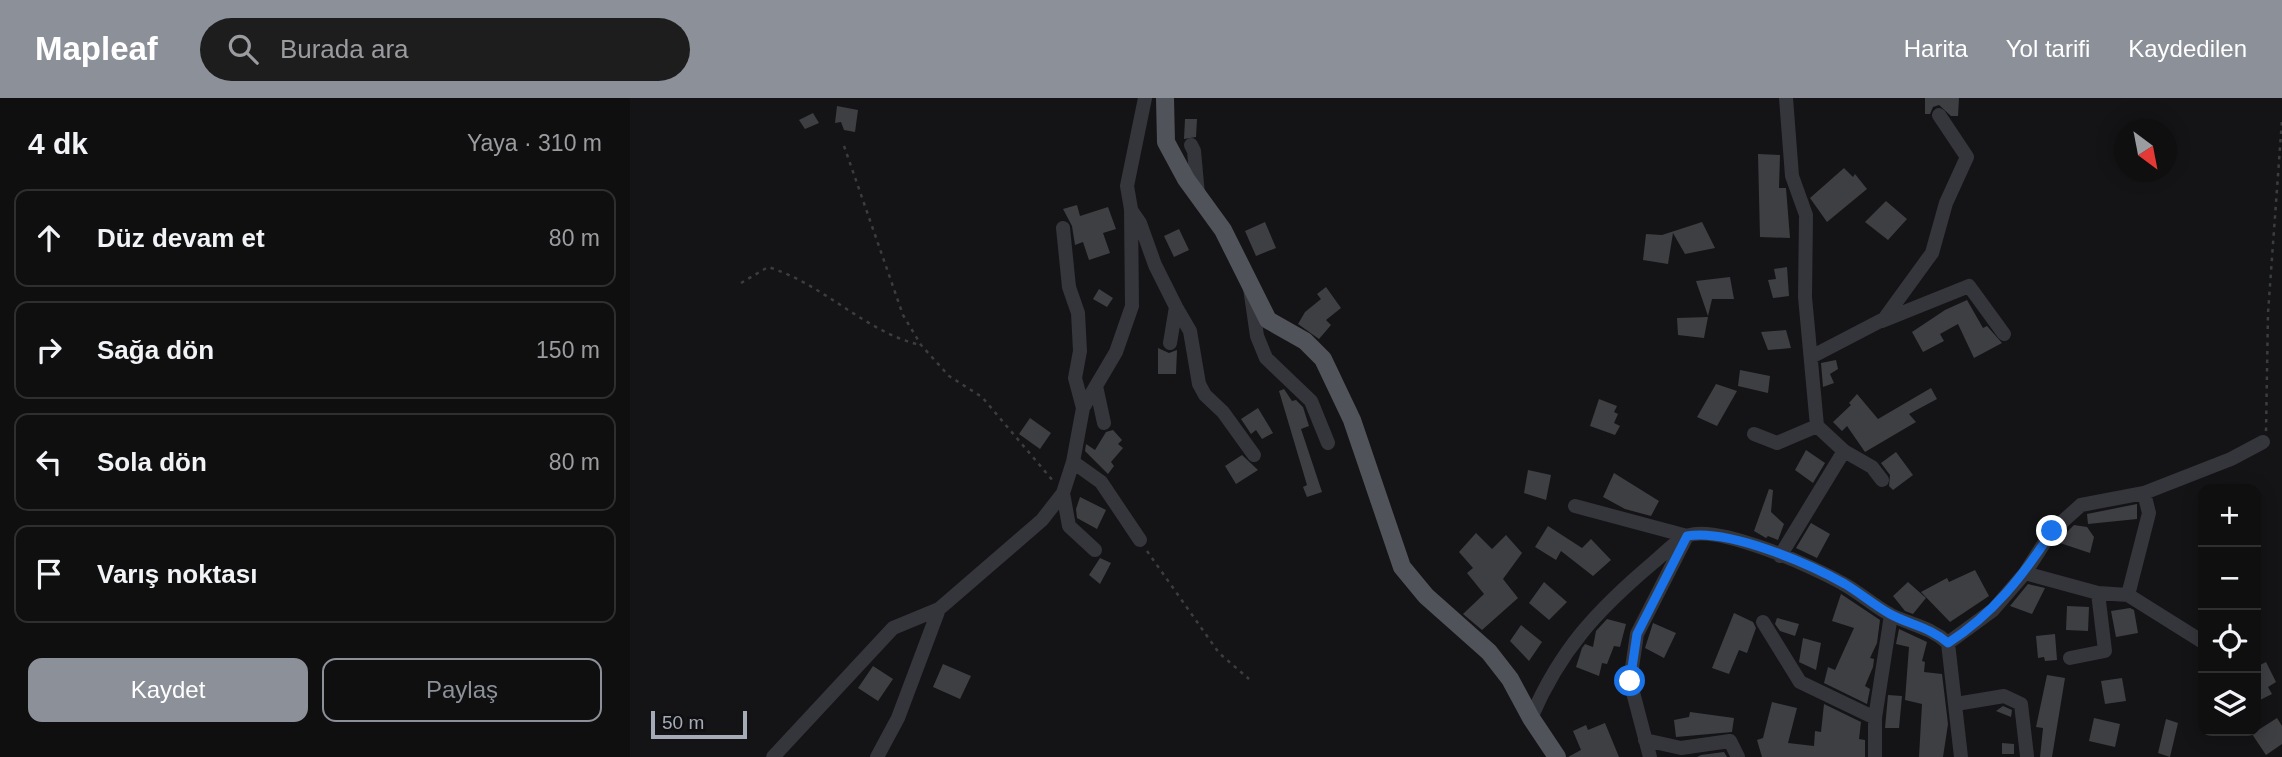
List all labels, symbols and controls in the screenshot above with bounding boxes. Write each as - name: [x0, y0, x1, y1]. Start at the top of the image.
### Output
- search box: [200, 18, 690, 81]
- text: Mapleaf: [35, 30, 158, 67]
- icon: search: [224, 30, 262, 68]
- text: Burada ara: [280, 34, 409, 64]
- text: Harita: [1904, 35, 1968, 62]
- text: Yol tarifi: [2006, 35, 2090, 62]
- text: Kaydedilen: [2128, 35, 2247, 62]
- north arrow: [2114, 119, 2177, 182]
- text: 4 dk: [28, 127, 88, 160]
- text: Yaya · 310 m: [467, 130, 602, 156]
- icon: ahead: [30, 219, 68, 257]
- text: Düz devam et: [97, 223, 265, 253]
- text: 80 m: [549, 225, 600, 251]
- icon: right: [30, 331, 68, 369]
- text: Sağa dön: [97, 335, 214, 365]
- text: 150 m: [536, 337, 600, 363]
- icon: left: [30, 443, 68, 481]
- text: Sola dön: [97, 447, 207, 477]
- text: 80 m: [549, 449, 600, 475]
- map controls: [2198, 484, 2261, 736]
- button: +: [2198, 484, 2261, 547]
- route end: [2036, 515, 2067, 546]
- button: −: [2198, 547, 2261, 610]
- icon: arrive: [30, 555, 68, 593]
- text: Varış noktası: [97, 559, 257, 589]
- button: locate: [2198, 610, 2261, 673]
- button: Kaydet: [28, 658, 308, 722]
- button: Paylaş: [322, 658, 602, 722]
- route start: [1614, 665, 1645, 696]
- button: layers: [2198, 673, 2261, 736]
- scale bar: [651, 708, 747, 740]
- text: 50 m: [662, 712, 704, 733]

